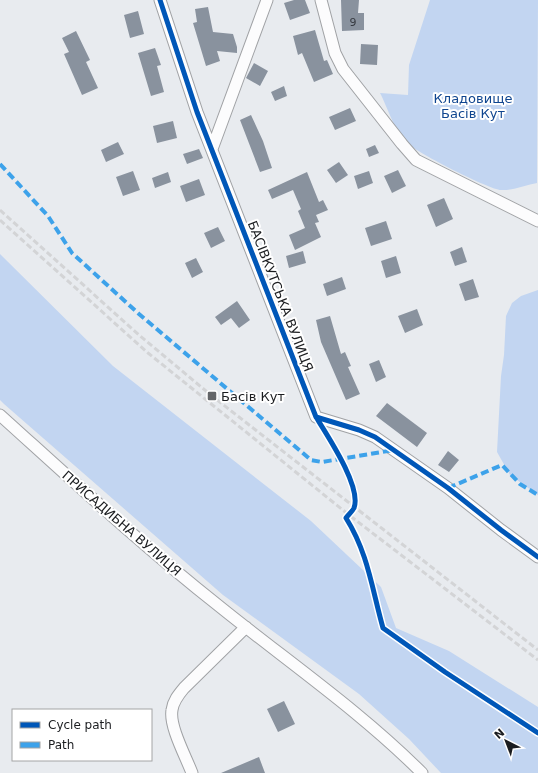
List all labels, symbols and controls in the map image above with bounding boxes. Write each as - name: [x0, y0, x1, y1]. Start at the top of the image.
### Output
- house number: 9: [350, 16, 357, 29]
- park label: Кладовище Басів Кут: [434, 91, 512, 121]
- street label: БАСІВКУТСЬКА ВУЛИЦЯ: [245, 219, 316, 374]
- place label: Басів Кут: [221, 389, 285, 404]
- marker: Басів Кут: [206, 390, 218, 402]
- street label: ПРИСАДИБНА ВУЛИЦЯ: [59, 468, 184, 579]
- legend: [12, 709, 152, 761]
- text: Cycle path: [48, 718, 112, 732]
- north arrow: [486, 721, 526, 761]
- text: N: [492, 726, 507, 742]
- text: Path: [48, 738, 74, 752]

